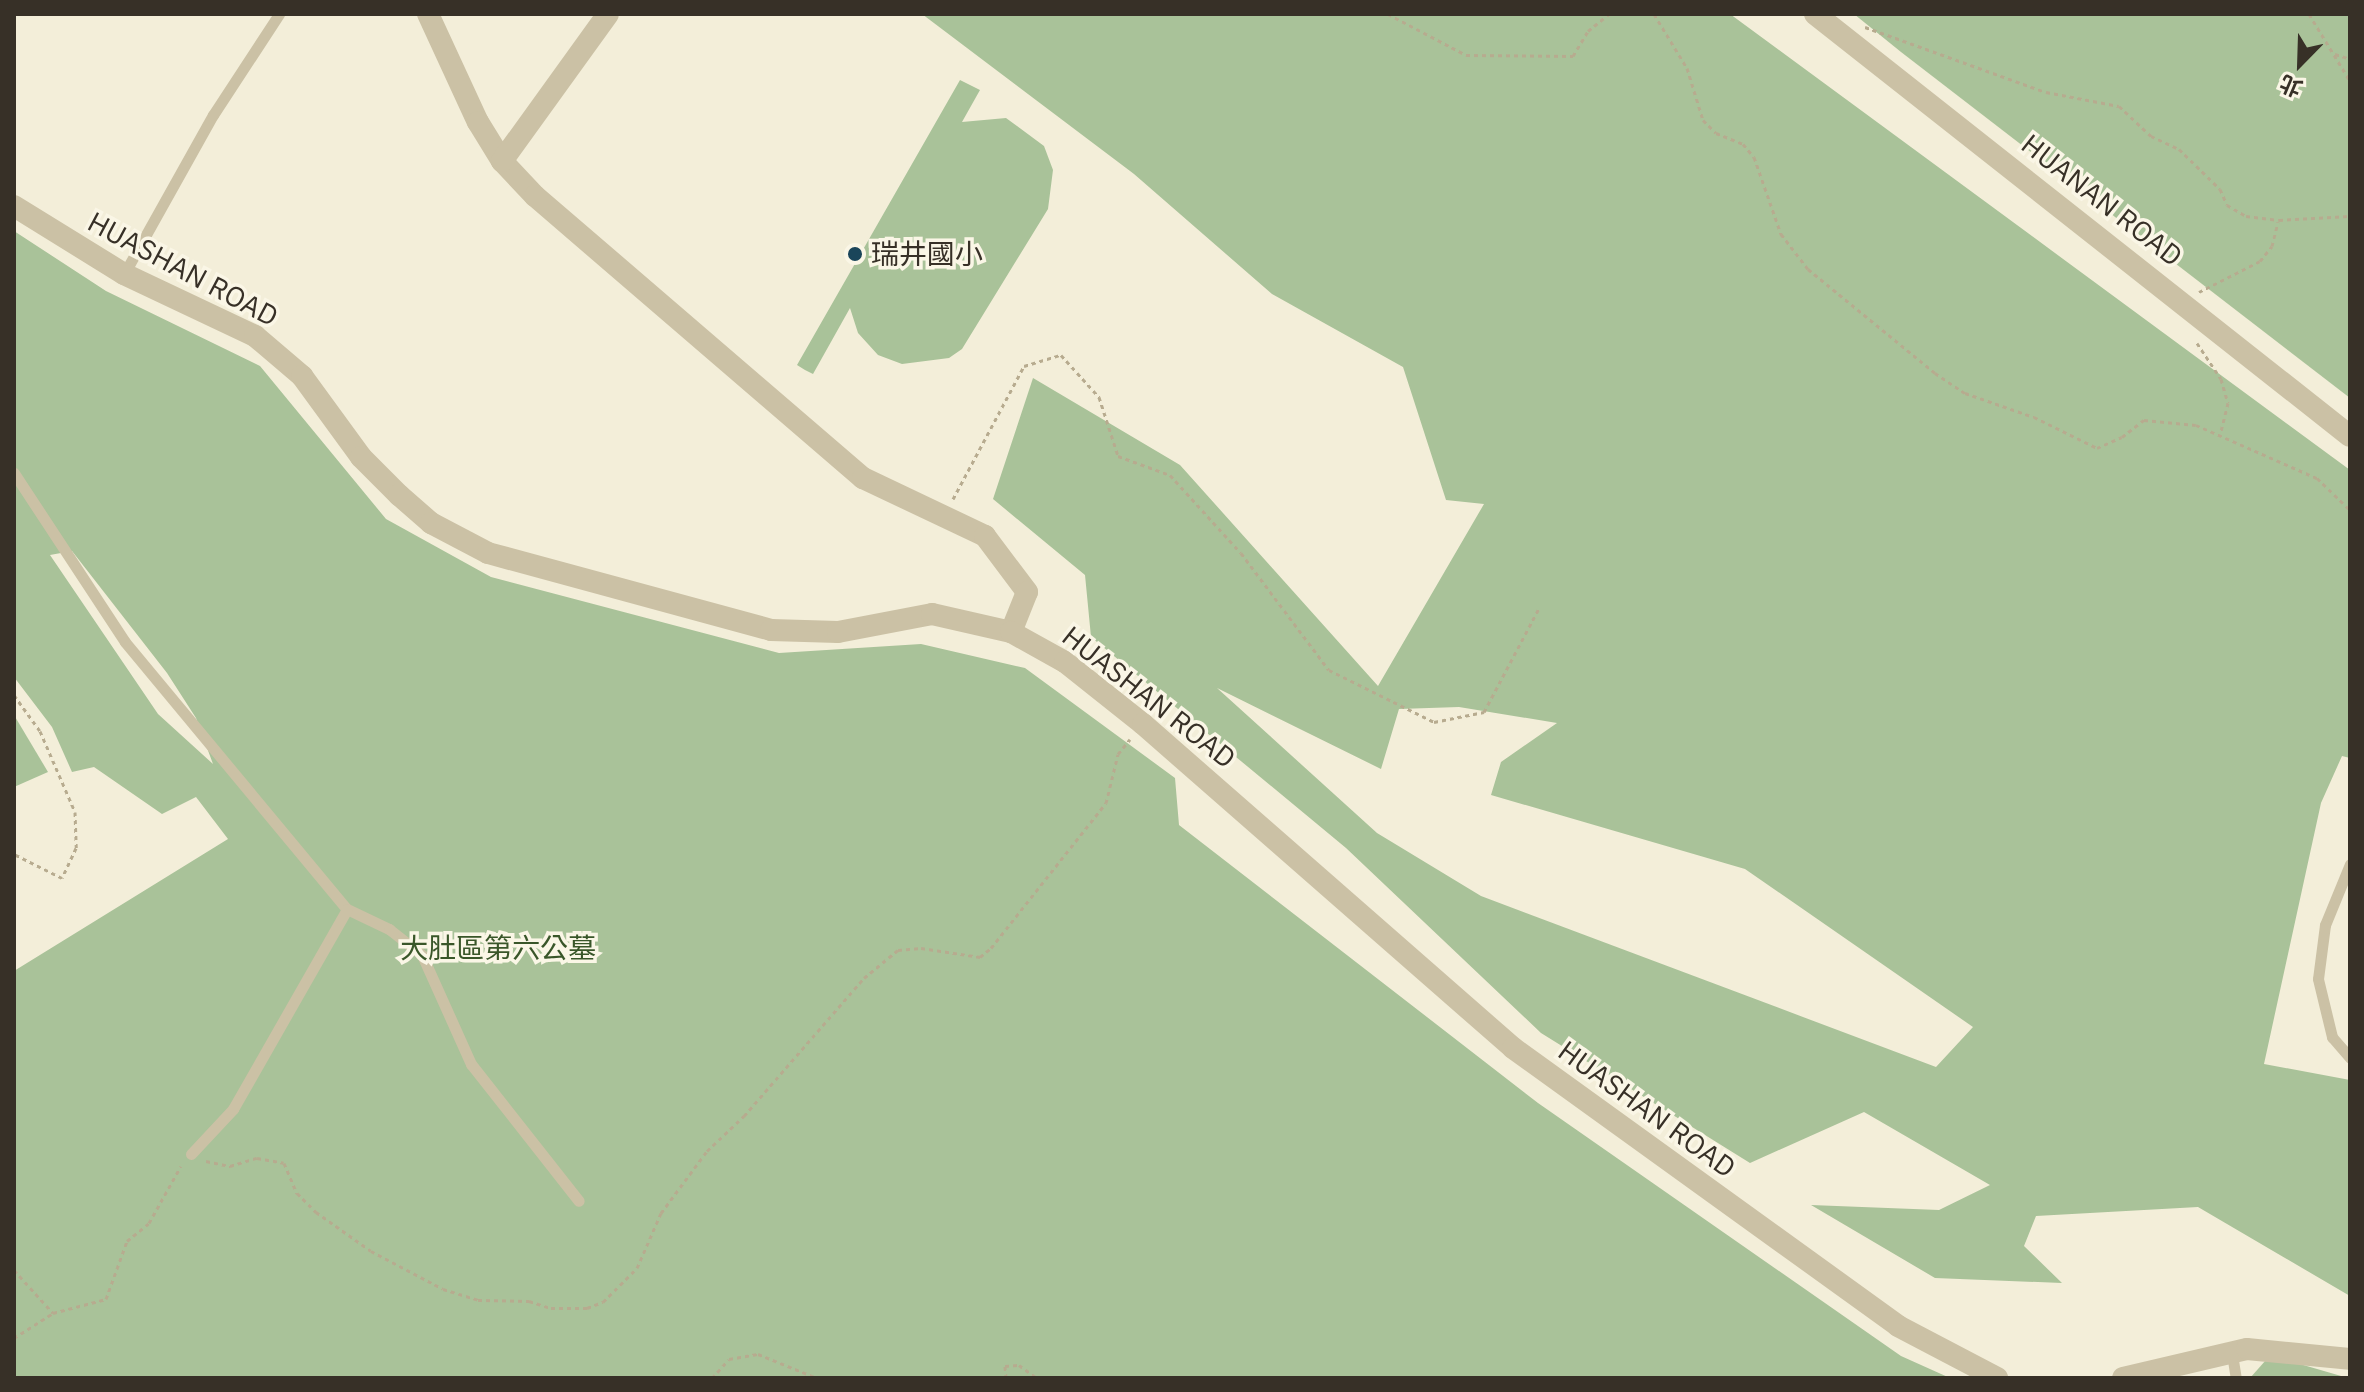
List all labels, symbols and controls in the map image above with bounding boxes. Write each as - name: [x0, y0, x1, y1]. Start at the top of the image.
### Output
- north arrow: [2260, 24, 2340, 104]
- text: 北: [2275, 69, 2306, 104]
- street label: HUANAN ROAD: [2015, 127, 2189, 273]
- street label: HUASHAN ROAD: [82, 205, 284, 333]
- place label: 瑞井國小: [871, 237, 983, 271]
- marker: 瑞井國小: [846, 245, 864, 263]
- street label: HUASHAN ROAD: [1056, 619, 1242, 775]
- park label: 大肚區第六公墓: [400, 931, 596, 965]
- street label: HUASHAN ROAD: [1552, 1034, 1742, 1184]

